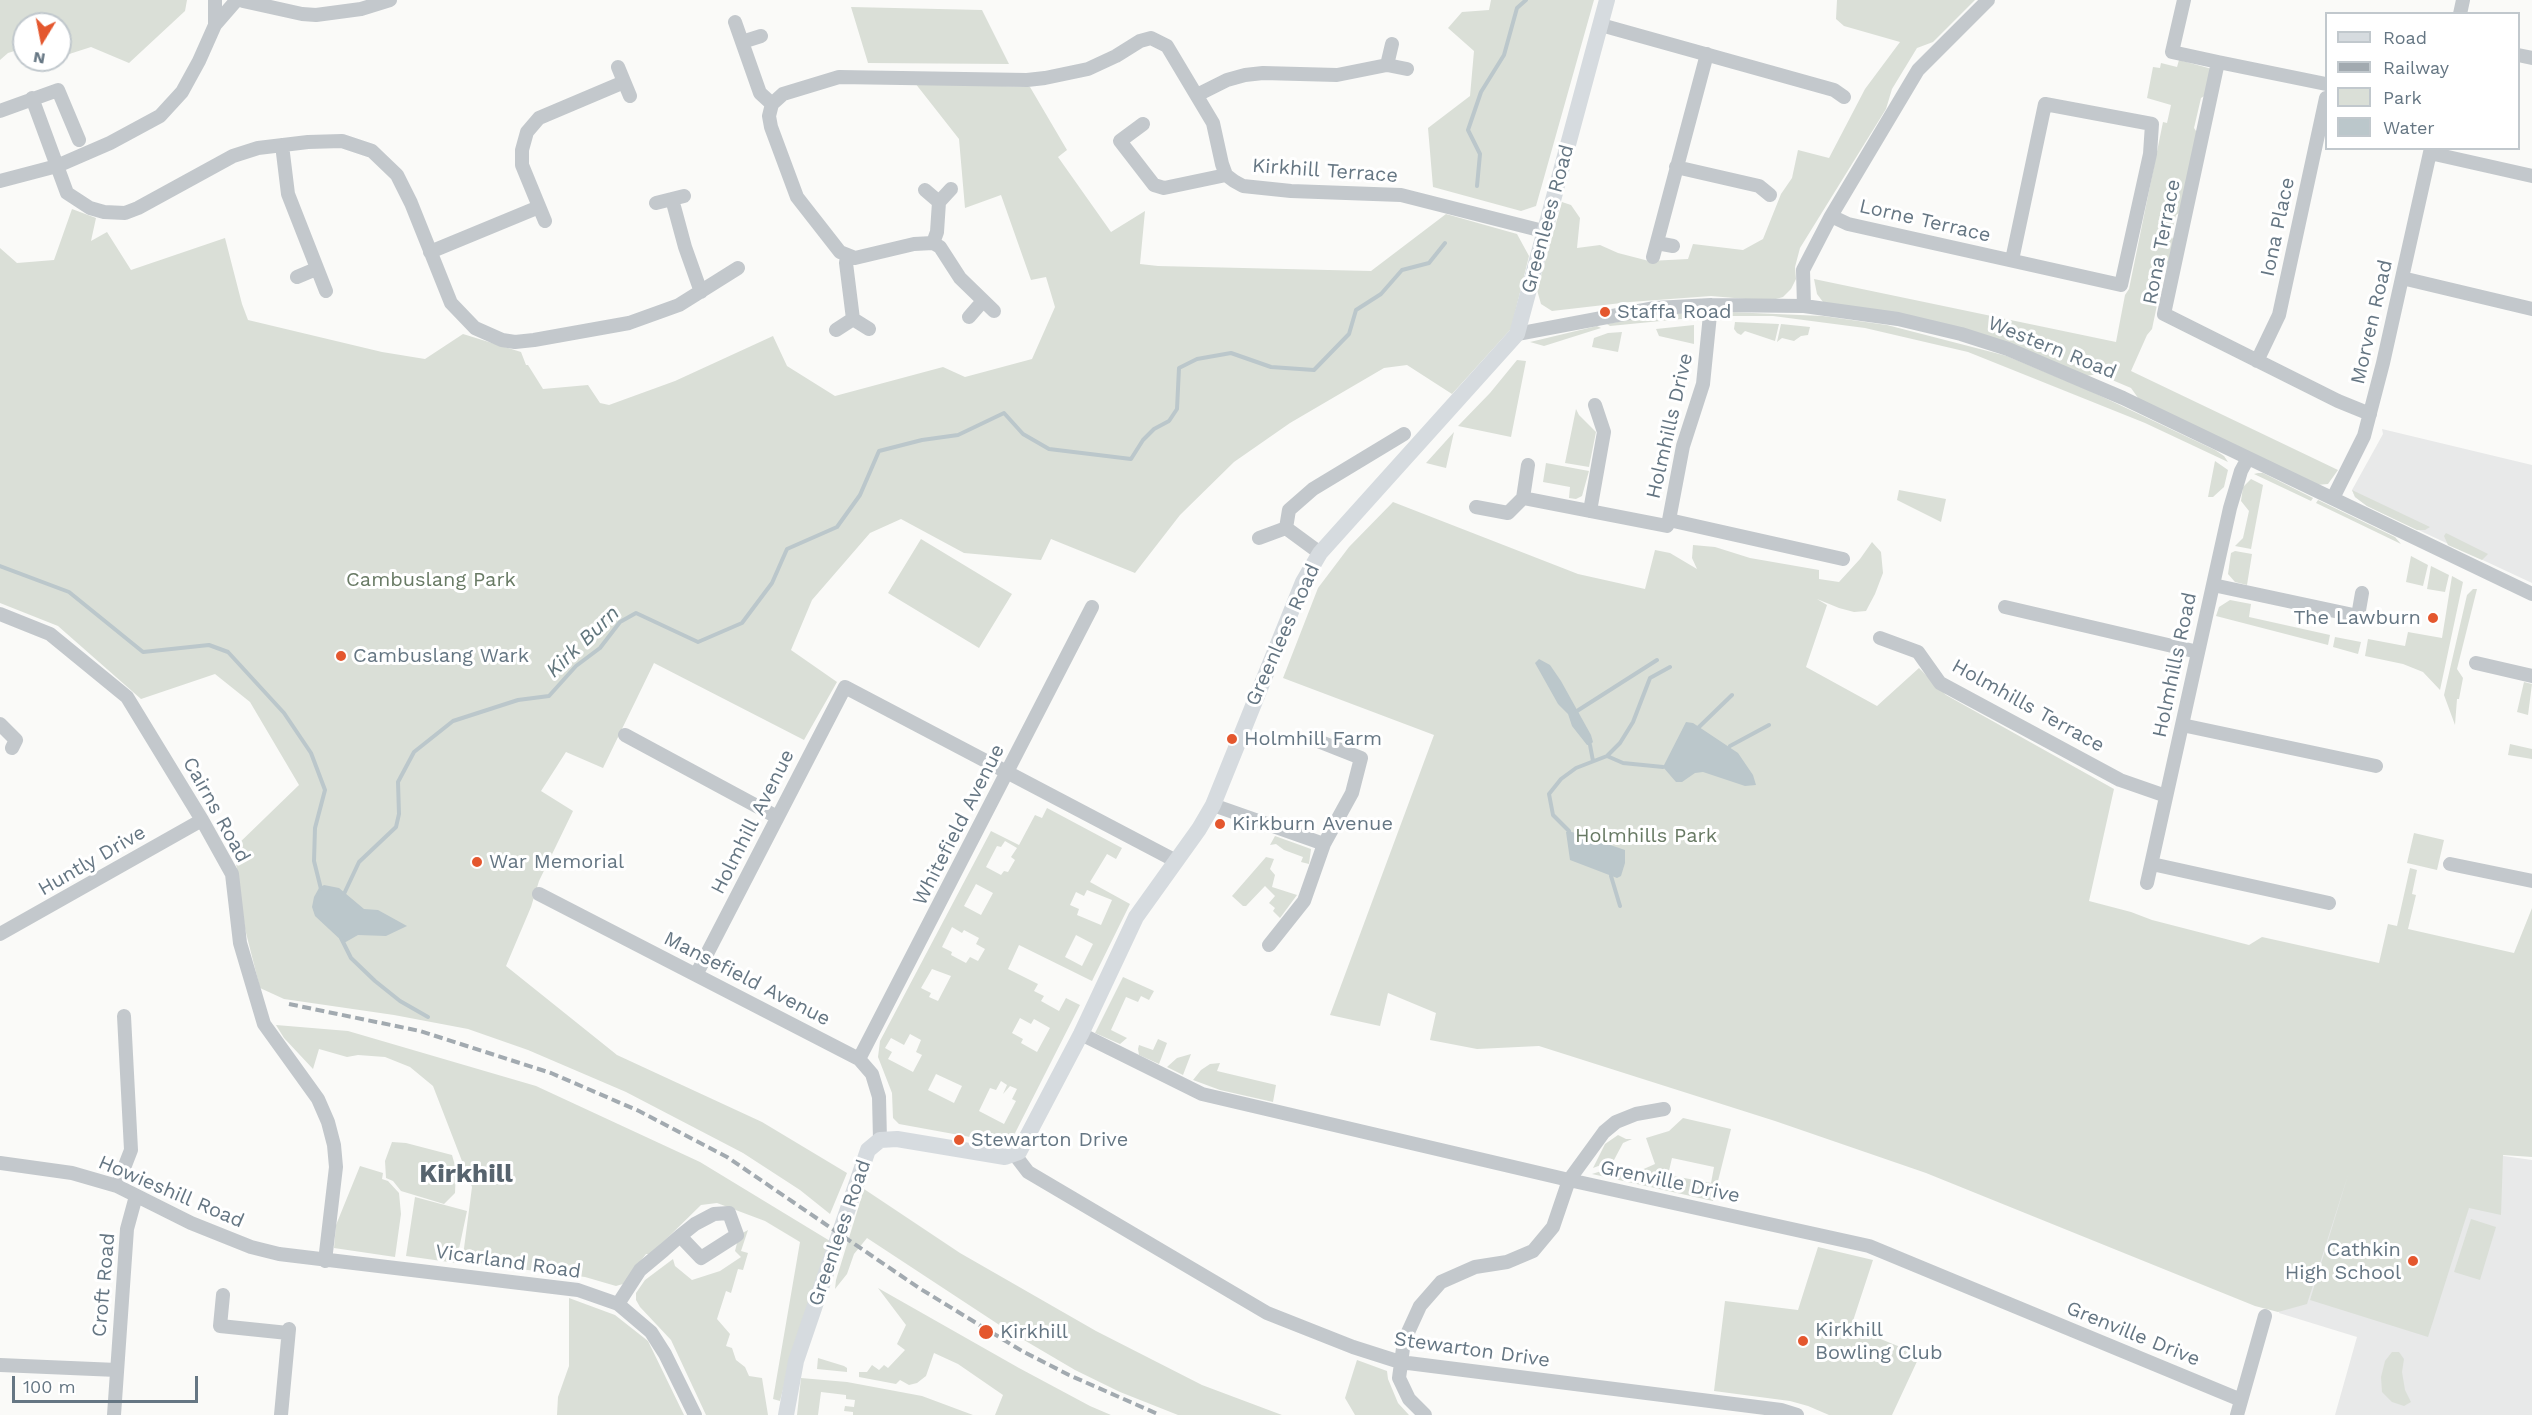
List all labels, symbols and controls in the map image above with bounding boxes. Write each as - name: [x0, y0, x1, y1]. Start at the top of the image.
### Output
- north arrow: [12, 12, 72, 72]
- legend: [2325, 12, 2520, 150]
- text: Road: [2383, 27, 2427, 48]
- text: N: [32, 48, 47, 69]
- text: Railway: [2383, 57, 2449, 78]
- text: Park: [2383, 87, 2422, 108]
- text: Water: [2383, 117, 2435, 138]
- street label: Greenlees Road: [1517, 142, 1579, 296]
- street label: Kirkhill Terrace: [1251, 154, 1399, 188]
- street label: Iona Place: [2256, 175, 2300, 279]
- street label: Rona Terrace: [2138, 177, 2186, 307]
- street label: Lorne Terrace: [1857, 194, 1993, 248]
- street label: Morven Road: [2346, 257, 2398, 387]
- place label: Staffa Road: [1617, 300, 1731, 324]
- marker: Staffa Road: [1598, 305, 1612, 319]
- street label: Western Road: [1984, 311, 2120, 385]
- street label: Holmhills Drive: [1642, 351, 1698, 501]
- street label: Greenlees Road: [1241, 560, 1325, 710]
- park label: Cambuslang Park: [346, 568, 516, 592]
- street label: Holmhills Road: [2148, 590, 2202, 740]
- water label: Kirk Burn: [541, 601, 625, 683]
- place label: The Lawburn: [2293, 606, 2421, 630]
- marker: The Lawburn: [2426, 611, 2440, 625]
- place label: Cambuslang Wark: [353, 644, 529, 668]
- marker: Cambuslang Wark: [334, 649, 348, 663]
- street label: Holmhills Terrace: [1948, 654, 2108, 758]
- place label: Holmhill Farm: [1244, 727, 1382, 751]
- marker: Holmhill Farm: [1225, 732, 1239, 746]
- street label: Whitefield Avenue: [908, 740, 1010, 910]
- street label: Holmhill Avenue: [706, 746, 800, 898]
- street label: Cairns Road: [177, 753, 255, 867]
- place label: Kirkburn Avenue: [1232, 812, 1393, 836]
- marker: Kirkburn Avenue: [1213, 817, 1227, 831]
- street label: Huntly Drive: [34, 821, 150, 901]
- park label: Holmhills Park: [1575, 824, 1717, 848]
- place label: War Memorial: [489, 850, 624, 874]
- marker: War Memorial: [470, 855, 484, 869]
- street label: Mansefield Avenue: [660, 927, 834, 1031]
- place label: Stewarton Drive: [971, 1128, 1128, 1152]
- marker: Stewarton Drive: [952, 1133, 966, 1147]
- street label: Howieshill Road: [95, 1150, 247, 1234]
- street label: Grenville Drive: [1598, 1155, 1742, 1209]
- street label: Greenlees Road: [804, 1157, 876, 1309]
- district label: Kirkhill: [419, 1158, 513, 1190]
- street label: Croft Road: [88, 1232, 120, 1338]
- place label: Cathkin High School: [2285, 1238, 2401, 1285]
- street label: Vicarland Road: [434, 1240, 582, 1284]
- marker: Cathkin High School: [2406, 1254, 2420, 1268]
- street label: Grenville Drive: [2063, 1296, 2203, 1372]
- place label: Kirkhill Bowling Club: [1815, 1318, 1942, 1365]
- place label: Kirkhill: [1000, 1320, 1068, 1344]
- marker: Kirkhill: [977, 1323, 995, 1341]
- street label: Stewarton Drive: [1392, 1327, 1552, 1373]
- marker: Kirkhill Bowling Club: [1796, 1334, 1810, 1348]
- scale bar: [15, 1364, 201, 1402]
- text: 100 m: [23, 1376, 76, 1397]

